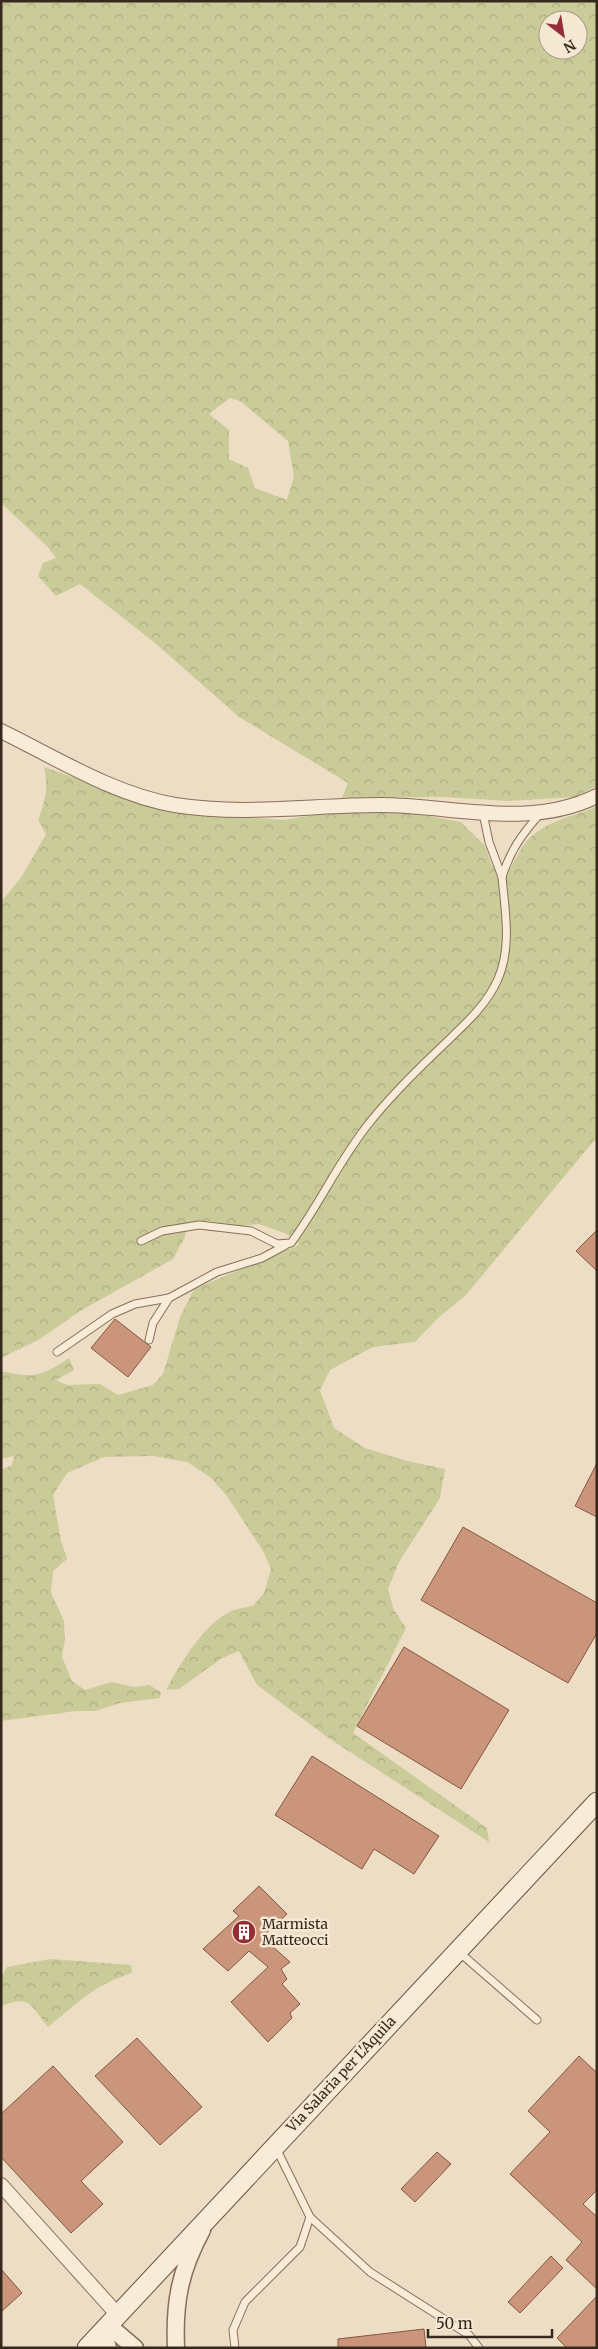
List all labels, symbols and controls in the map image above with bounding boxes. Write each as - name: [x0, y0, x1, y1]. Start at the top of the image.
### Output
- north arrow: [538, 10, 588, 60]
- text: N: [560, 36, 579, 57]
- place label: Marmista Matteocci: [262, 1915, 329, 1949]
- building icon: Marmista Matteocci: [231, 1919, 257, 1945]
- street label: Via Salaria per L'Aquila: [282, 2012, 400, 2136]
- scale bar: [428, 2306, 552, 2338]
- text: 50 m: [436, 2314, 473, 2333]

